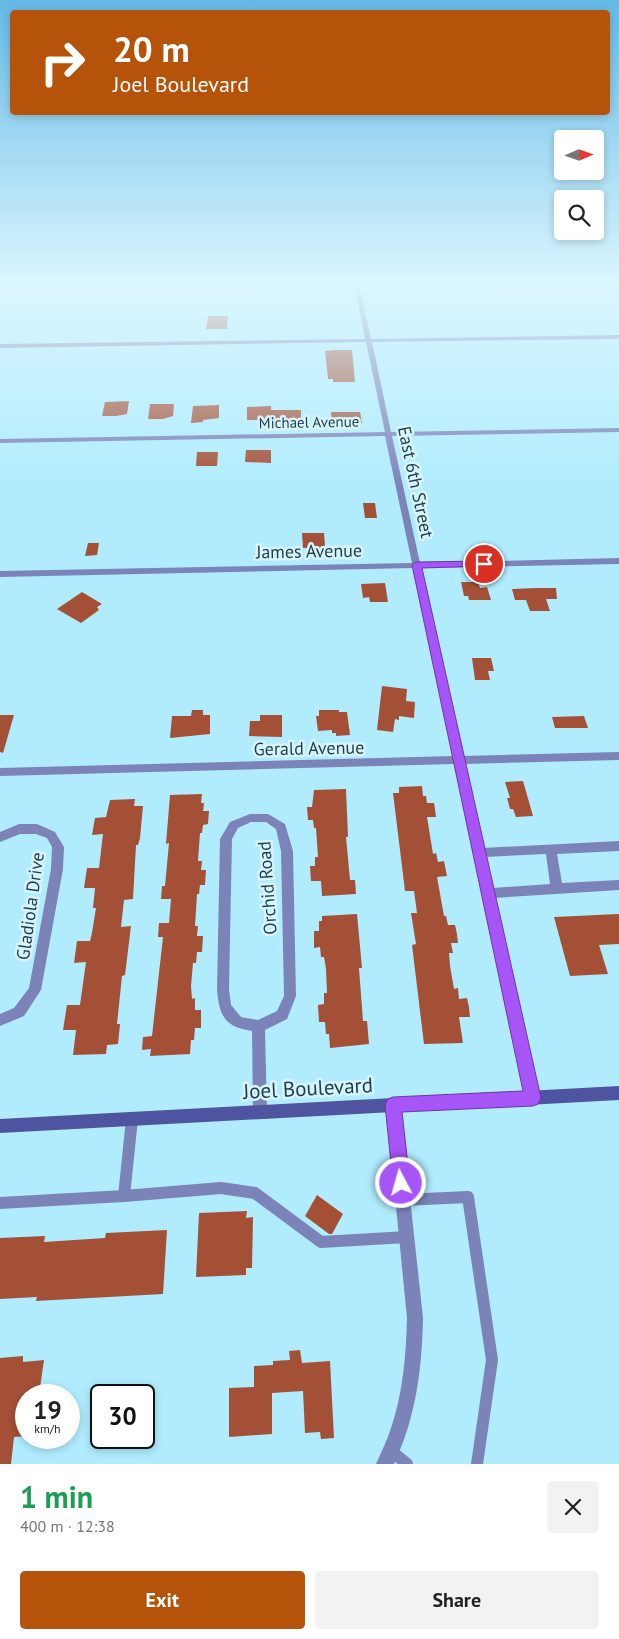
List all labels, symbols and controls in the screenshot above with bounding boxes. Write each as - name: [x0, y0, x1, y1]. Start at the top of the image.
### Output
- text: 20 m: [113, 26, 190, 72]
- icon: right: [30, 30, 95, 95]
- text: Joel Boulevard: [113, 70, 249, 98]
- north arrow: [554, 130, 604, 180]
- map controls: [554, 130, 604, 240]
- button: search: [554, 190, 604, 240]
- street label: Michael Avenue: [259, 412, 359, 432]
- street label: East 6th Street: [393, 424, 439, 540]
- street label: James Avenue: [255, 539, 362, 563]
- pin: [463, 543, 505, 585]
- icon: arrive: [470, 550, 498, 578]
- street label: Gerald Avenue: [254, 736, 364, 760]
- street label: Orchid Road: [252, 840, 282, 936]
- street label: Gladiola Drive: [11, 851, 49, 961]
- street label: Joel Boulevard: [241, 1071, 374, 1105]
- position arrow: [374, 1156, 426, 1208]
- speed limit sign: 30: [90, 1384, 155, 1449]
- text: 19: [33, 1394, 62, 1426]
- text: km/h: [34, 1421, 61, 1436]
- text: 1 min: [20, 1477, 93, 1516]
- button: close: [547, 1481, 599, 1533]
- text: 400 m · 12:38: [20, 1516, 115, 1536]
- button: Exit: [20, 1571, 305, 1629]
- button: Share: [315, 1571, 599, 1629]

